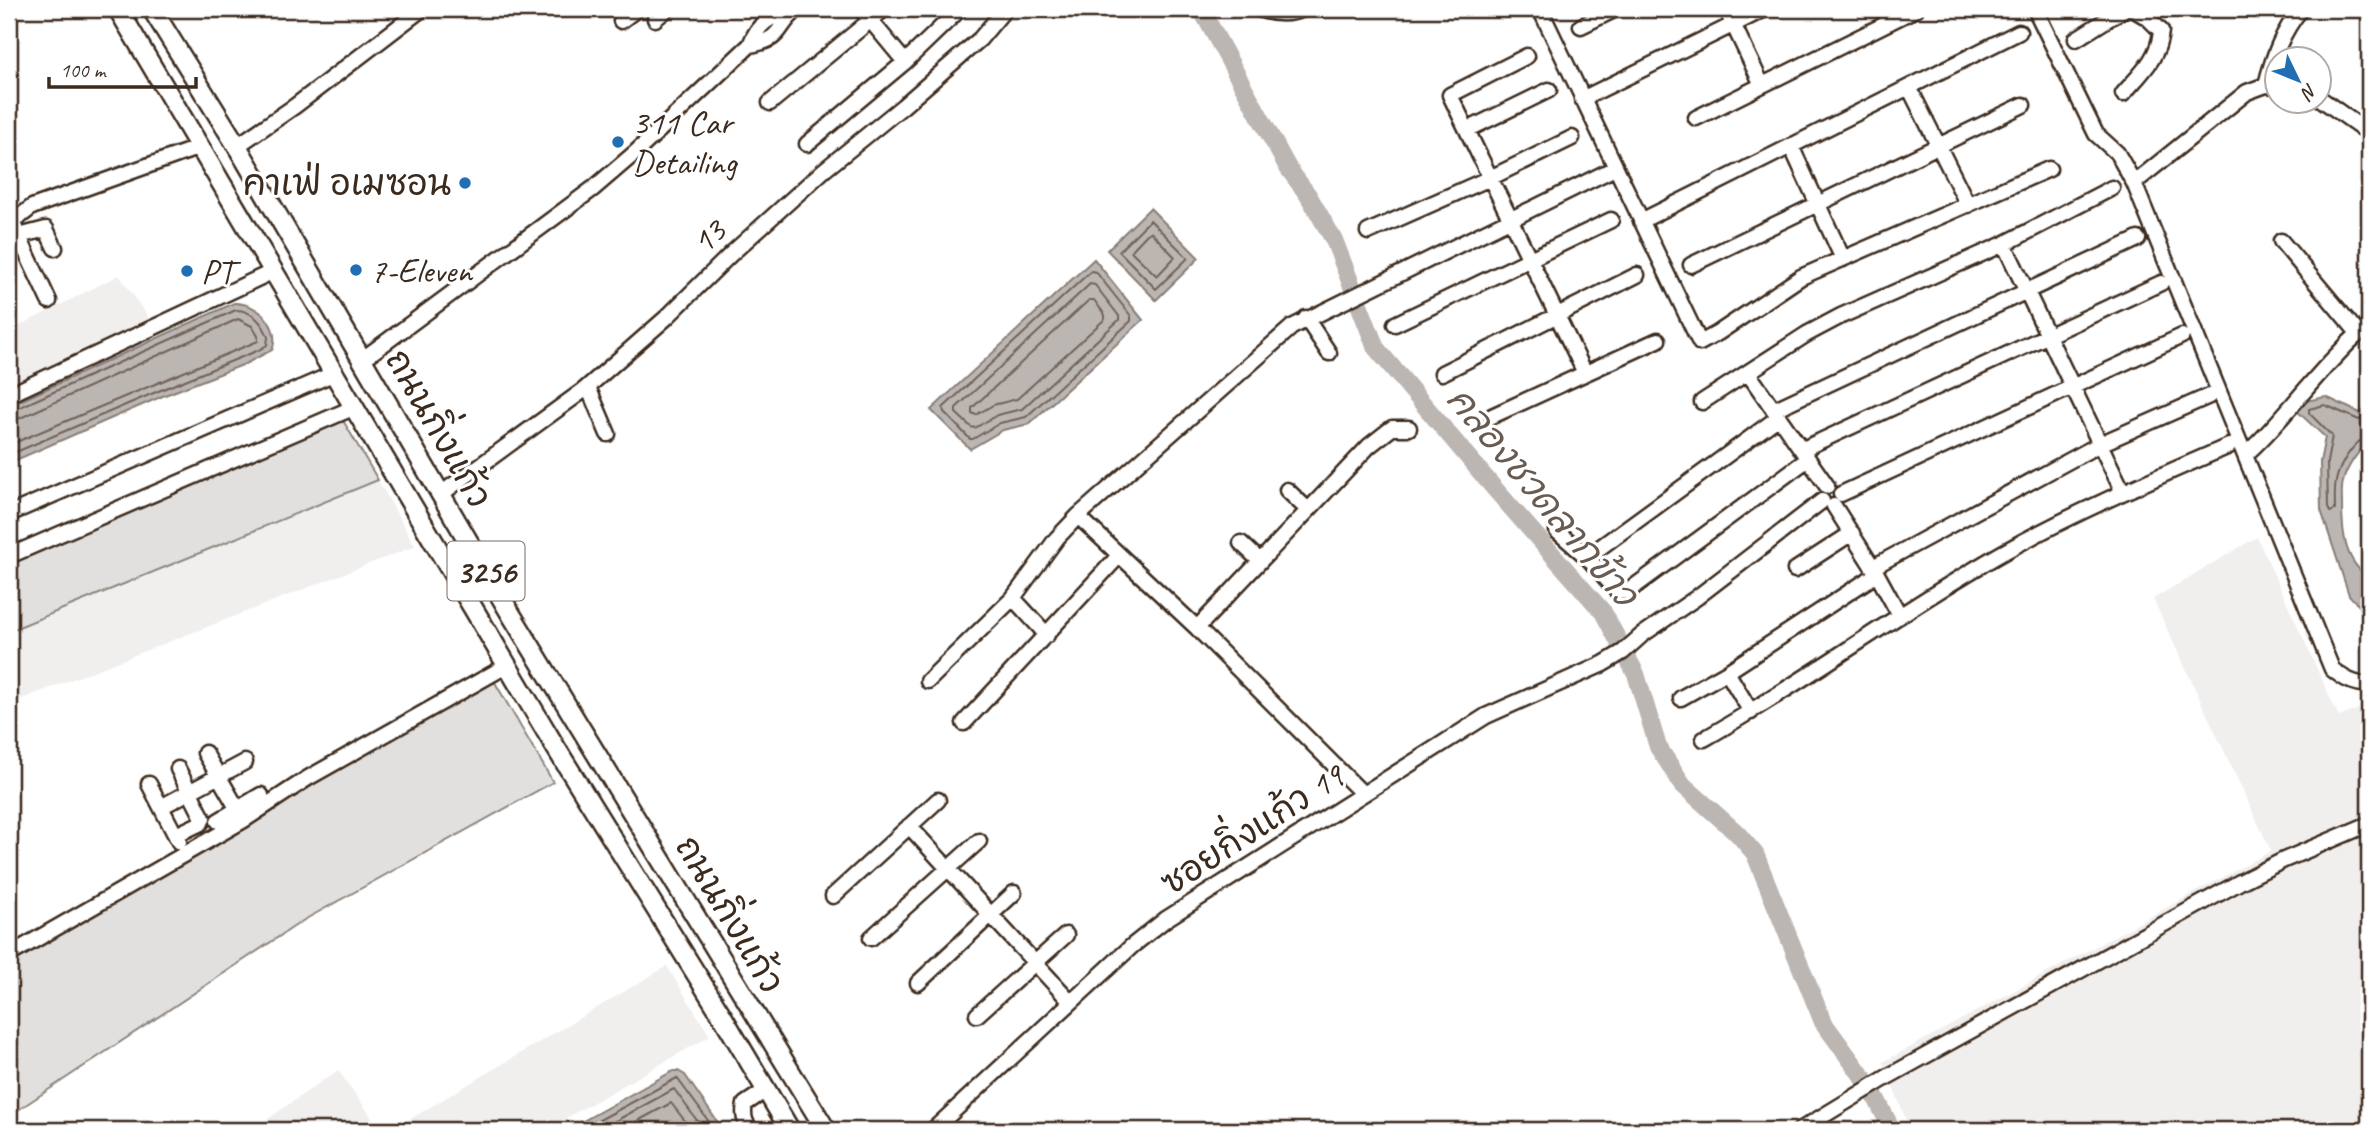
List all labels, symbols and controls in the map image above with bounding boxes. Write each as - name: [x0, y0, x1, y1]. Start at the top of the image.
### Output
- scale bar: [49, 46, 196, 90]
- north arrow: [2262, 46, 2332, 116]
- text: 100 m: [60, 57, 107, 83]
- text: N: [2295, 78, 2322, 106]
- place label: 311 Car Detailing: [632, 100, 738, 185]
- marker: 311 Car Detailing: [610, 134, 626, 150]
- place label: คาเฟ่ อเมซอน: [243, 161, 451, 206]
- marker: คาเฟ่ อเมซอน: [457, 175, 473, 191]
- street label: 13: [681, 208, 737, 264]
- place label: 7-Eleven: [370, 248, 474, 293]
- place label: PT: [201, 249, 242, 294]
- marker: 7-Eleven: [348, 262, 364, 278]
- marker: PT: [179, 263, 195, 279]
- street label: ถนนกิ่งแก้ว: [375, 336, 510, 516]
- water label: คลองชวดลากข้าว: [1437, 377, 1650, 618]
- road number: 3256: [448, 542, 524, 600]
- street label: ซอยกิ่งแก้ว 19: [1147, 744, 1355, 905]
- street label: ถนนกิ่งแก้ว: [665, 823, 802, 1001]

